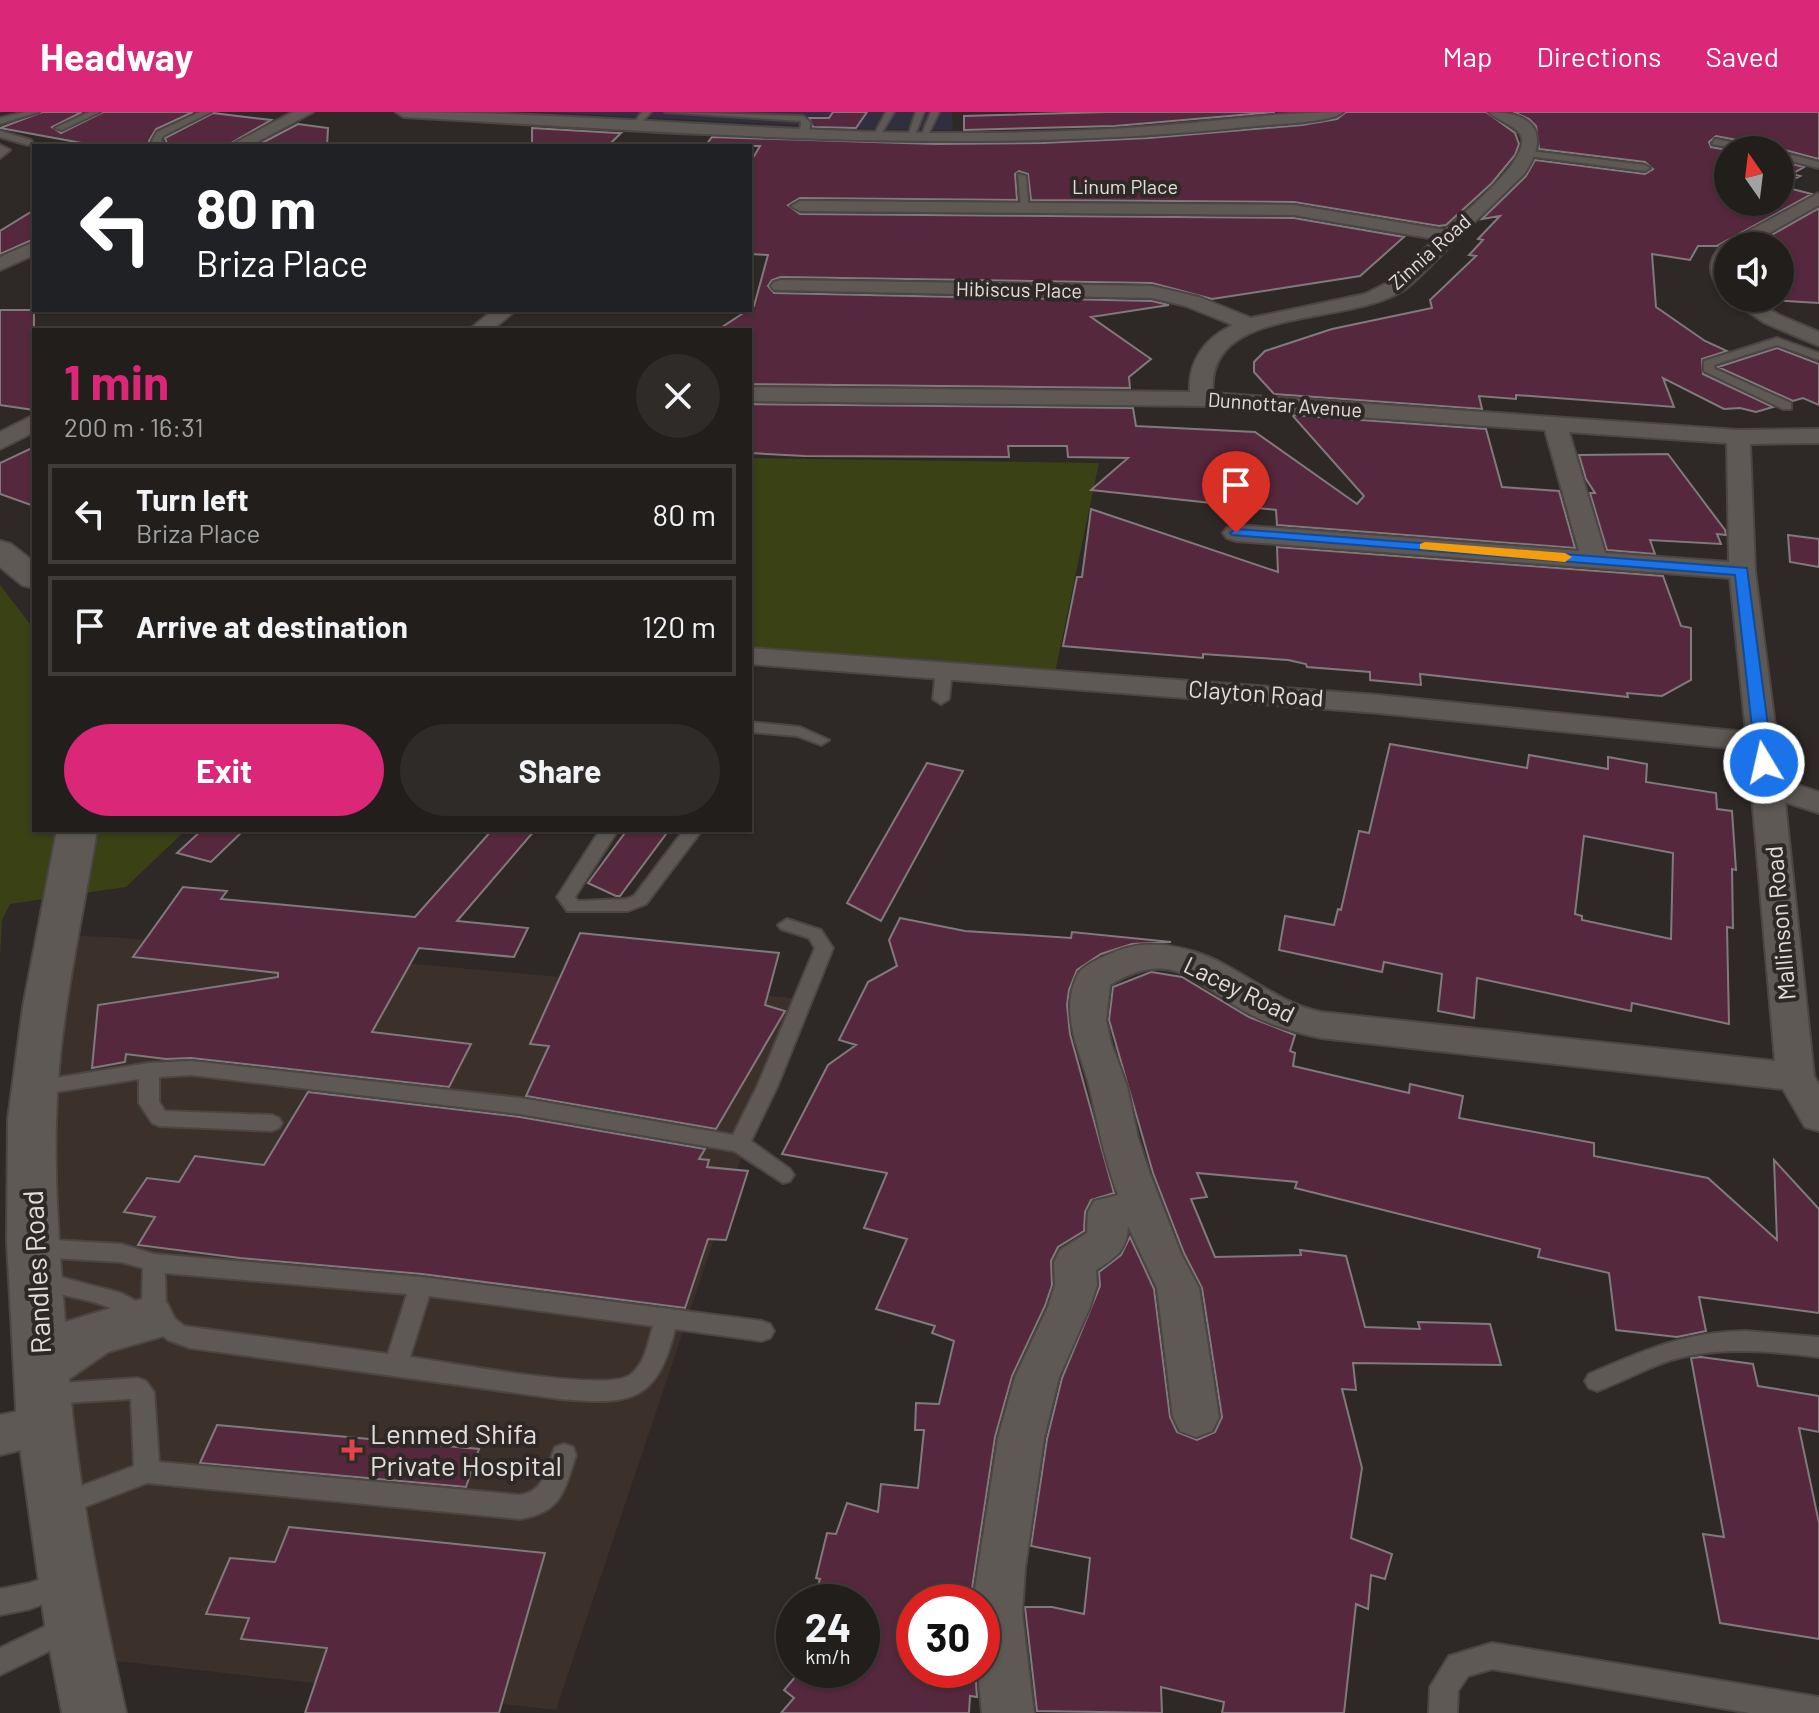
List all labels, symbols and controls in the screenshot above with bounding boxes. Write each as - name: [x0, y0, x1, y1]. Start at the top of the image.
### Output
- text: Headway: [40, 33, 193, 79]
- text: Map: [1443, 39, 1492, 73]
- text: Directions: [1536, 39, 1662, 73]
- text: Saved: [1706, 39, 1779, 73]
- north arrow: [1714, 136, 1794, 216]
- map controls: [1714, 136, 1794, 312]
- text: 80 m: [196, 173, 316, 240]
- street label: Linum Place: [1072, 174, 1178, 198]
- icon: left: [64, 176, 168, 280]
- street label: Zinnia Road: [1384, 208, 1475, 294]
- button: sound: [1714, 232, 1794, 312]
- text: Briza Place: [196, 241, 368, 284]
- street label: Hibiscus Place: [956, 276, 1082, 302]
- text: 1 min: [64, 352, 169, 410]
- button: close: [636, 354, 720, 438]
- street label: Dunnottar Avenue: [1207, 387, 1363, 421]
- text: 200 m · 16:31: [64, 411, 204, 442]
- pin: [1202, 451, 1270, 533]
- icon: arrive: [1214, 463, 1258, 507]
- text: Turn left: [136, 481, 249, 517]
- icon: left: [68, 492, 112, 536]
- text: 80 m: [653, 496, 716, 532]
- text: Briza Place: [136, 517, 260, 548]
- icon: arrive: [68, 604, 112, 648]
- text: Arrive at destination: [136, 608, 408, 644]
- text: 120 m: [642, 608, 716, 644]
- street label: Clayton Road: [1187, 673, 1325, 712]
- position arrow: [1722, 721, 1806, 805]
- button: Exit: [64, 724, 384, 816]
- button: Share: [400, 724, 720, 816]
- street label: Mallinson Road: [1758, 845, 1801, 1002]
- street label: Lacey Road: [1179, 949, 1300, 1028]
- street label: Randles Road: [15, 1189, 57, 1355]
- place label: Lenmed Shifa Private Hospital: [370, 1416, 562, 1482]
- marker: Lenmed Shifa Private Hospital: [341, 1439, 363, 1461]
- speed limit sign: 30: [896, 1584, 1000, 1688]
- text: 24: [805, 1602, 851, 1650]
- text: km/h: [805, 1644, 851, 1668]

